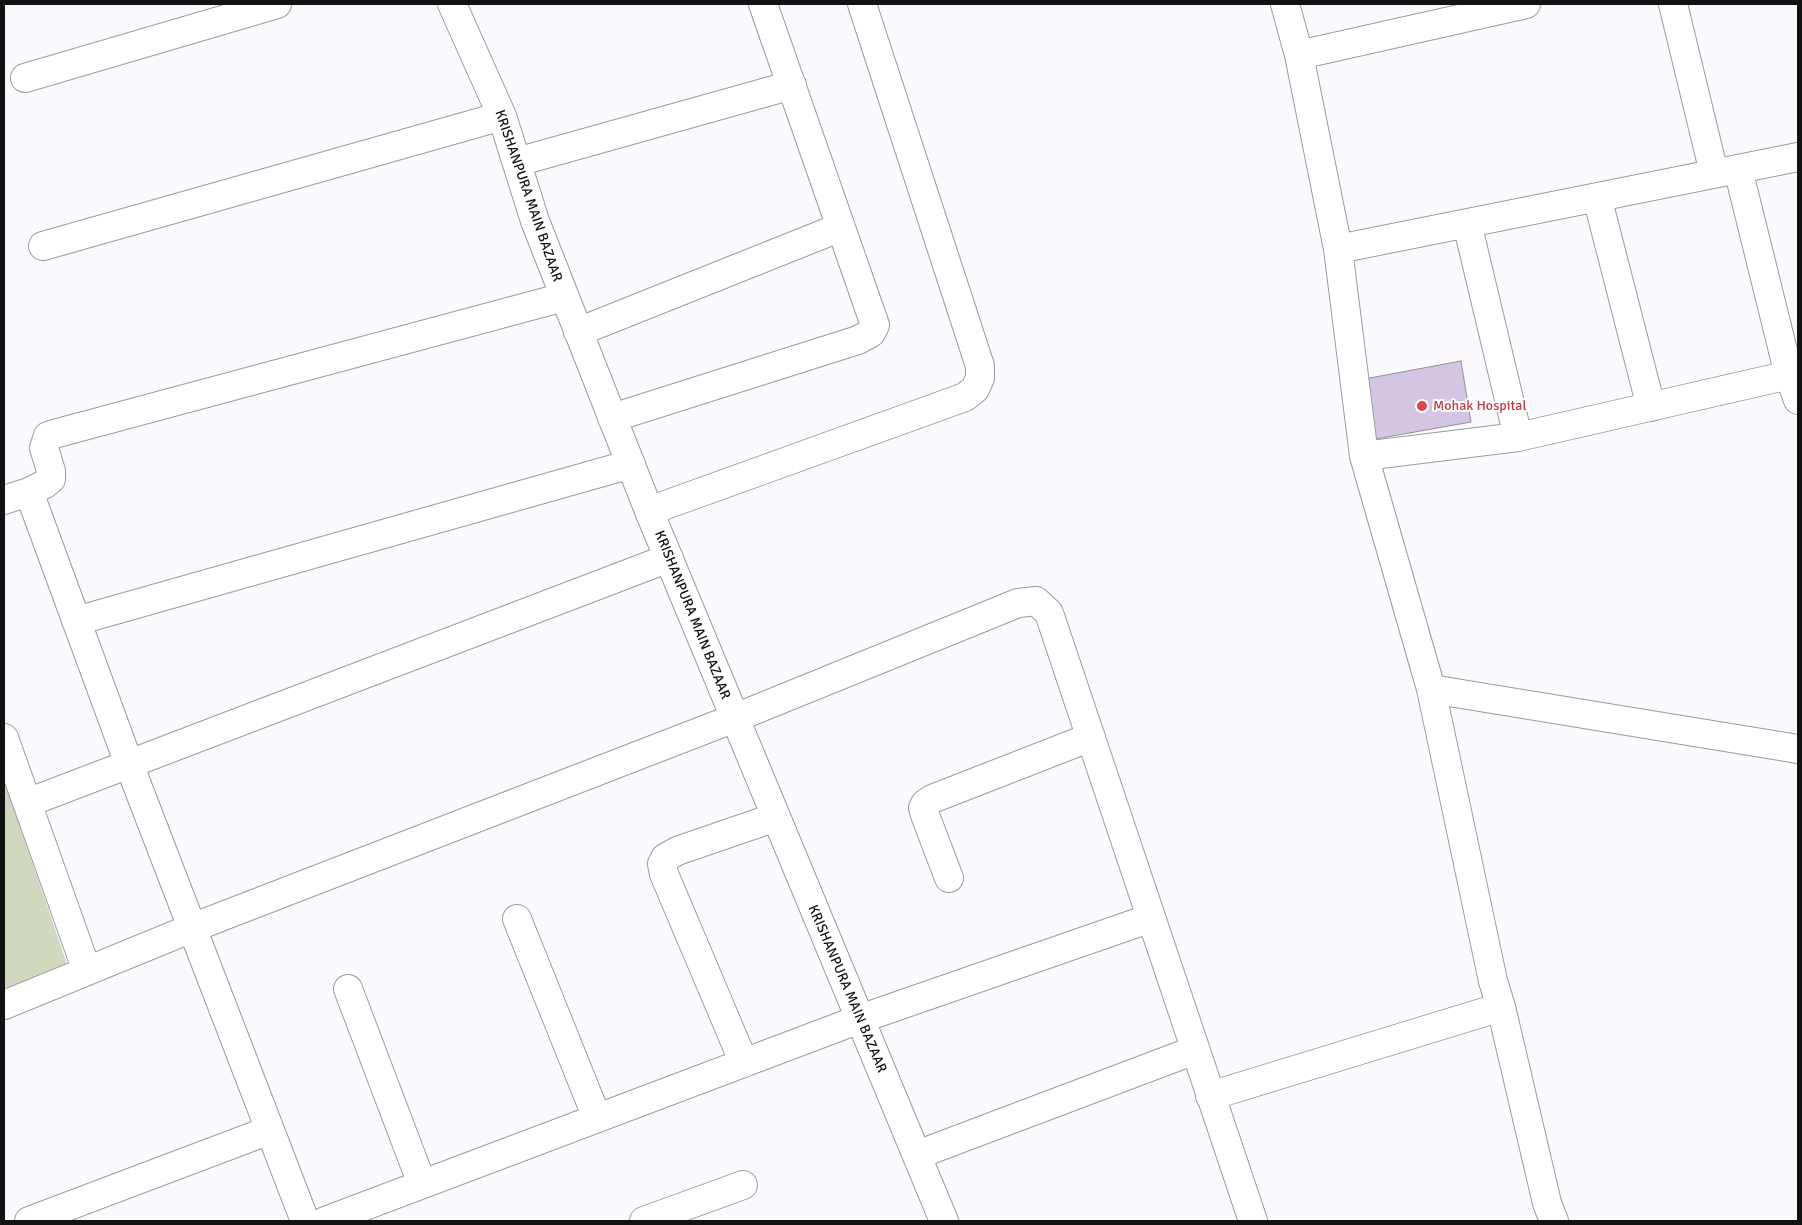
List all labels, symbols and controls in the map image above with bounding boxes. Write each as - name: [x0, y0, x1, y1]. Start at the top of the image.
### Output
- street label: KRISHANPURA MAIN BAZAAR: [491, 108, 565, 284]
- place label: Mohak Hospital: [1433, 398, 1527, 414]
- marker: Mohak Hospital: [1415, 399, 1429, 413]
- street label: KRISHANPURA MAIN BAZAAR: [650, 528, 734, 702]
- street label: KRISHANPURA MAIN BAZAAR: [804, 903, 890, 1075]

